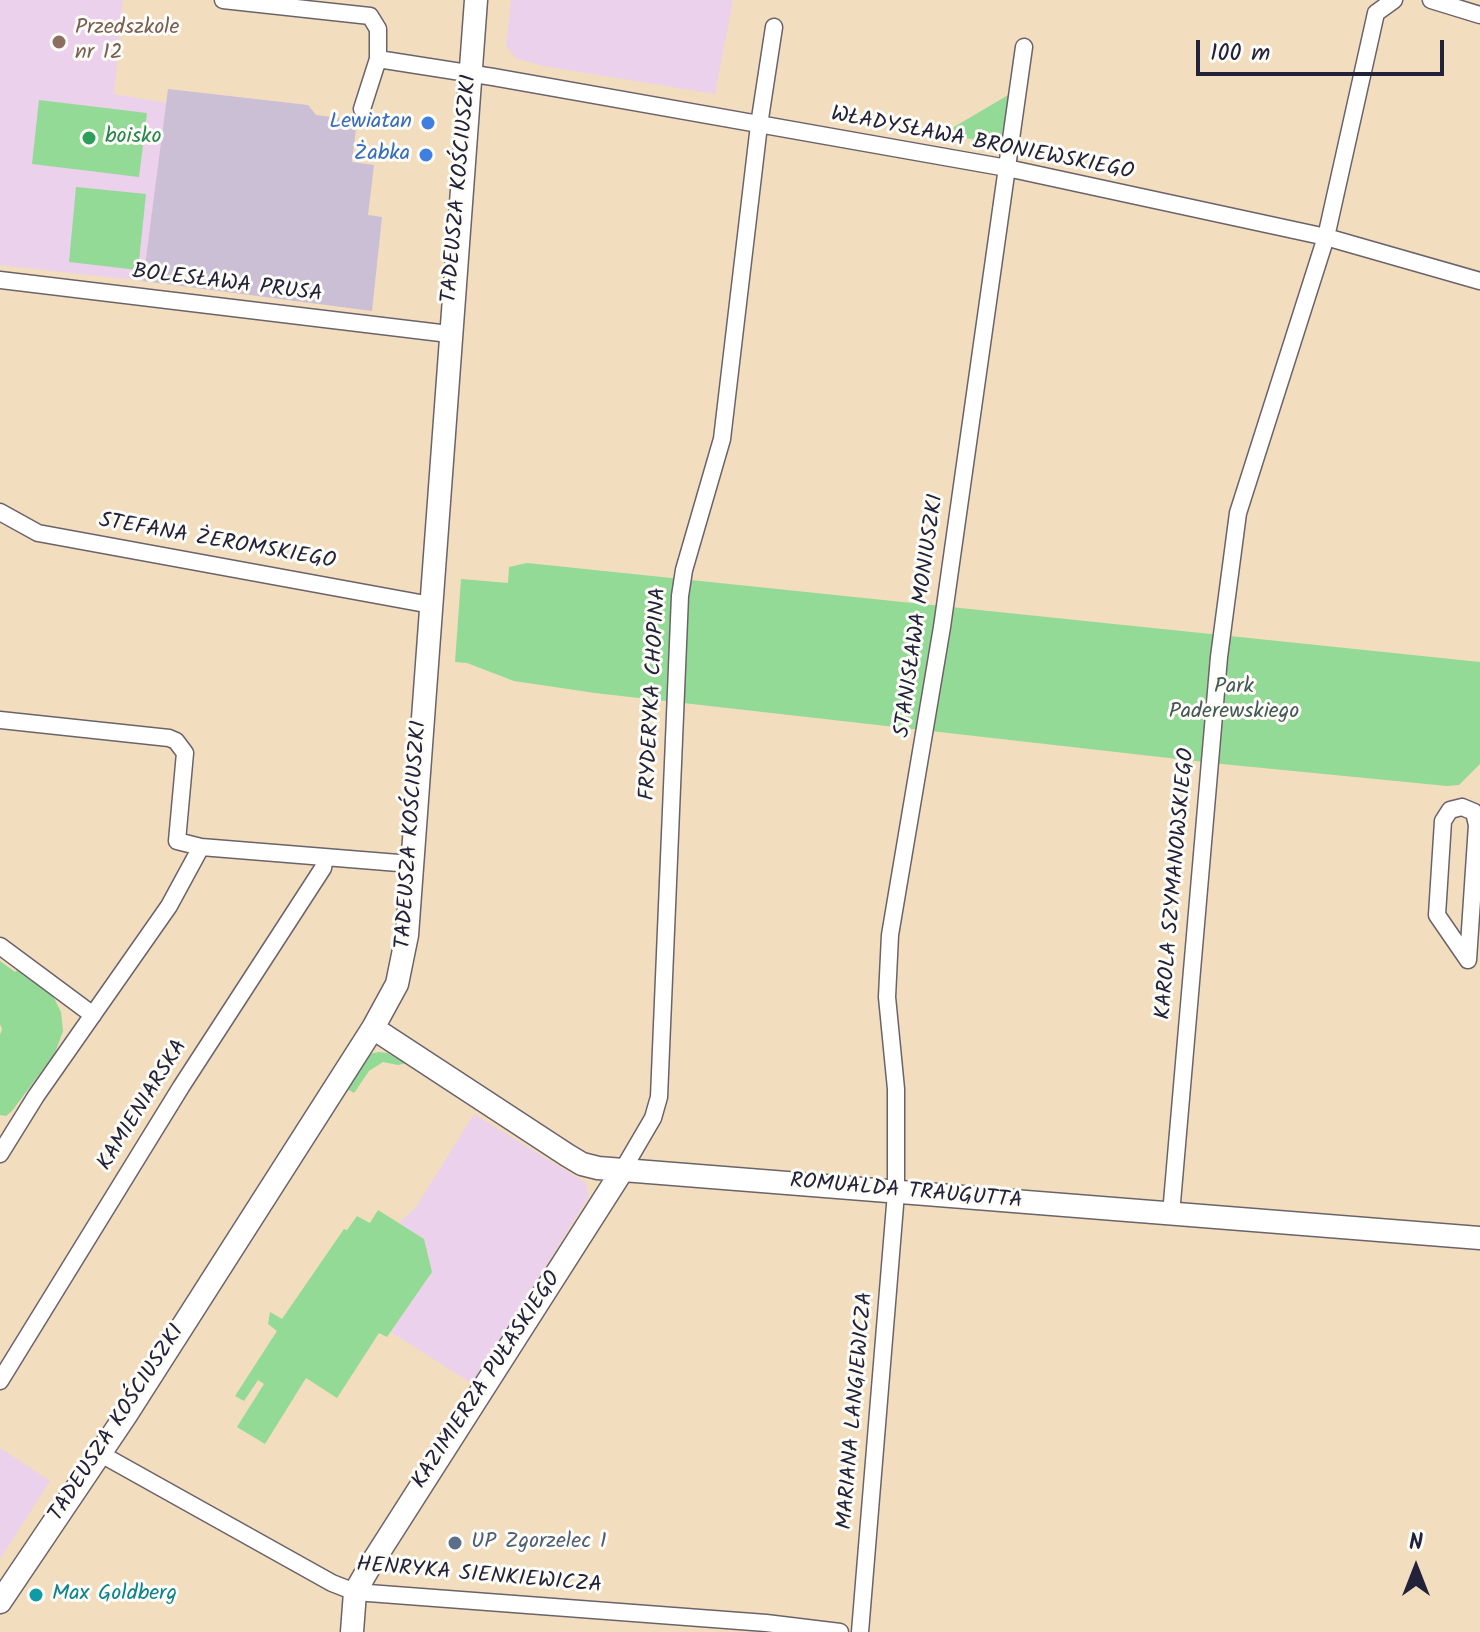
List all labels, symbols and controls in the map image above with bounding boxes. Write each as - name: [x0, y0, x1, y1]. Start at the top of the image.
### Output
- place label: Przedszkole nr 12: [75, 16, 179, 68]
- scale bar: [1200, 24, 1448, 74]
- marker: Przedszkole nr 12: [50, 33, 68, 51]
- text: 100 m: [1210, 34, 1270, 73]
- street label: TADEUSZA KOŚCIUSZKI: [438, 74, 484, 304]
- street label: WŁADYSŁAWA BRONIEWSKIEGO: [828, 103, 1136, 187]
- place label: Lewiatan: [329, 110, 412, 136]
- marker: Lewiatan: [419, 114, 437, 132]
- place label: boisko: [105, 125, 161, 151]
- marker: boisko: [80, 129, 98, 147]
- place label: Żabka: [354, 142, 410, 168]
- marker: Żabka: [417, 146, 435, 164]
- street label: BOLESŁAWA PRUSA: [131, 260, 323, 310]
- street label: STANISŁAWA MONIUSZKI: [891, 493, 951, 739]
- street label: STEFANA ŻEROMSKIEGO: [97, 509, 337, 577]
- street label: FRYDERYKA CHOPINA: [636, 587, 674, 801]
- park label: Park Paderewskiego: [1169, 675, 1299, 726]
- street label: TADEUSZA KOŚCIUSZKI: [392, 720, 434, 950]
- street label: KAROLA SZYMANOWSKIEGO: [1152, 747, 1202, 1021]
- street label: KAMIENIARSKA: [93, 1036, 195, 1176]
- street label: ROMUALDA TRAUGUTTA: [789, 1170, 1023, 1216]
- street label: KAZIMIERZA PUŁASKIEGO: [408, 1267, 568, 1495]
- street label: MARIANA LANGIEWICZA: [833, 1291, 881, 1531]
- street label: TADEUSZA KOŚCIUSZKI: [45, 1321, 191, 1527]
- text: N: [1409, 1526, 1423, 1561]
- north arrow: [1376, 1528, 1456, 1608]
- place label: UP Zgorzelec 1: [471, 1530, 607, 1556]
- marker: UP Zgorzelec 1: [446, 1534, 464, 1552]
- street label: HENRYKA SIENKIEWICZA: [355, 1553, 603, 1601]
- place label: Max Goldberg: [52, 1582, 177, 1608]
- marker: Max Goldberg: [27, 1586, 45, 1604]

